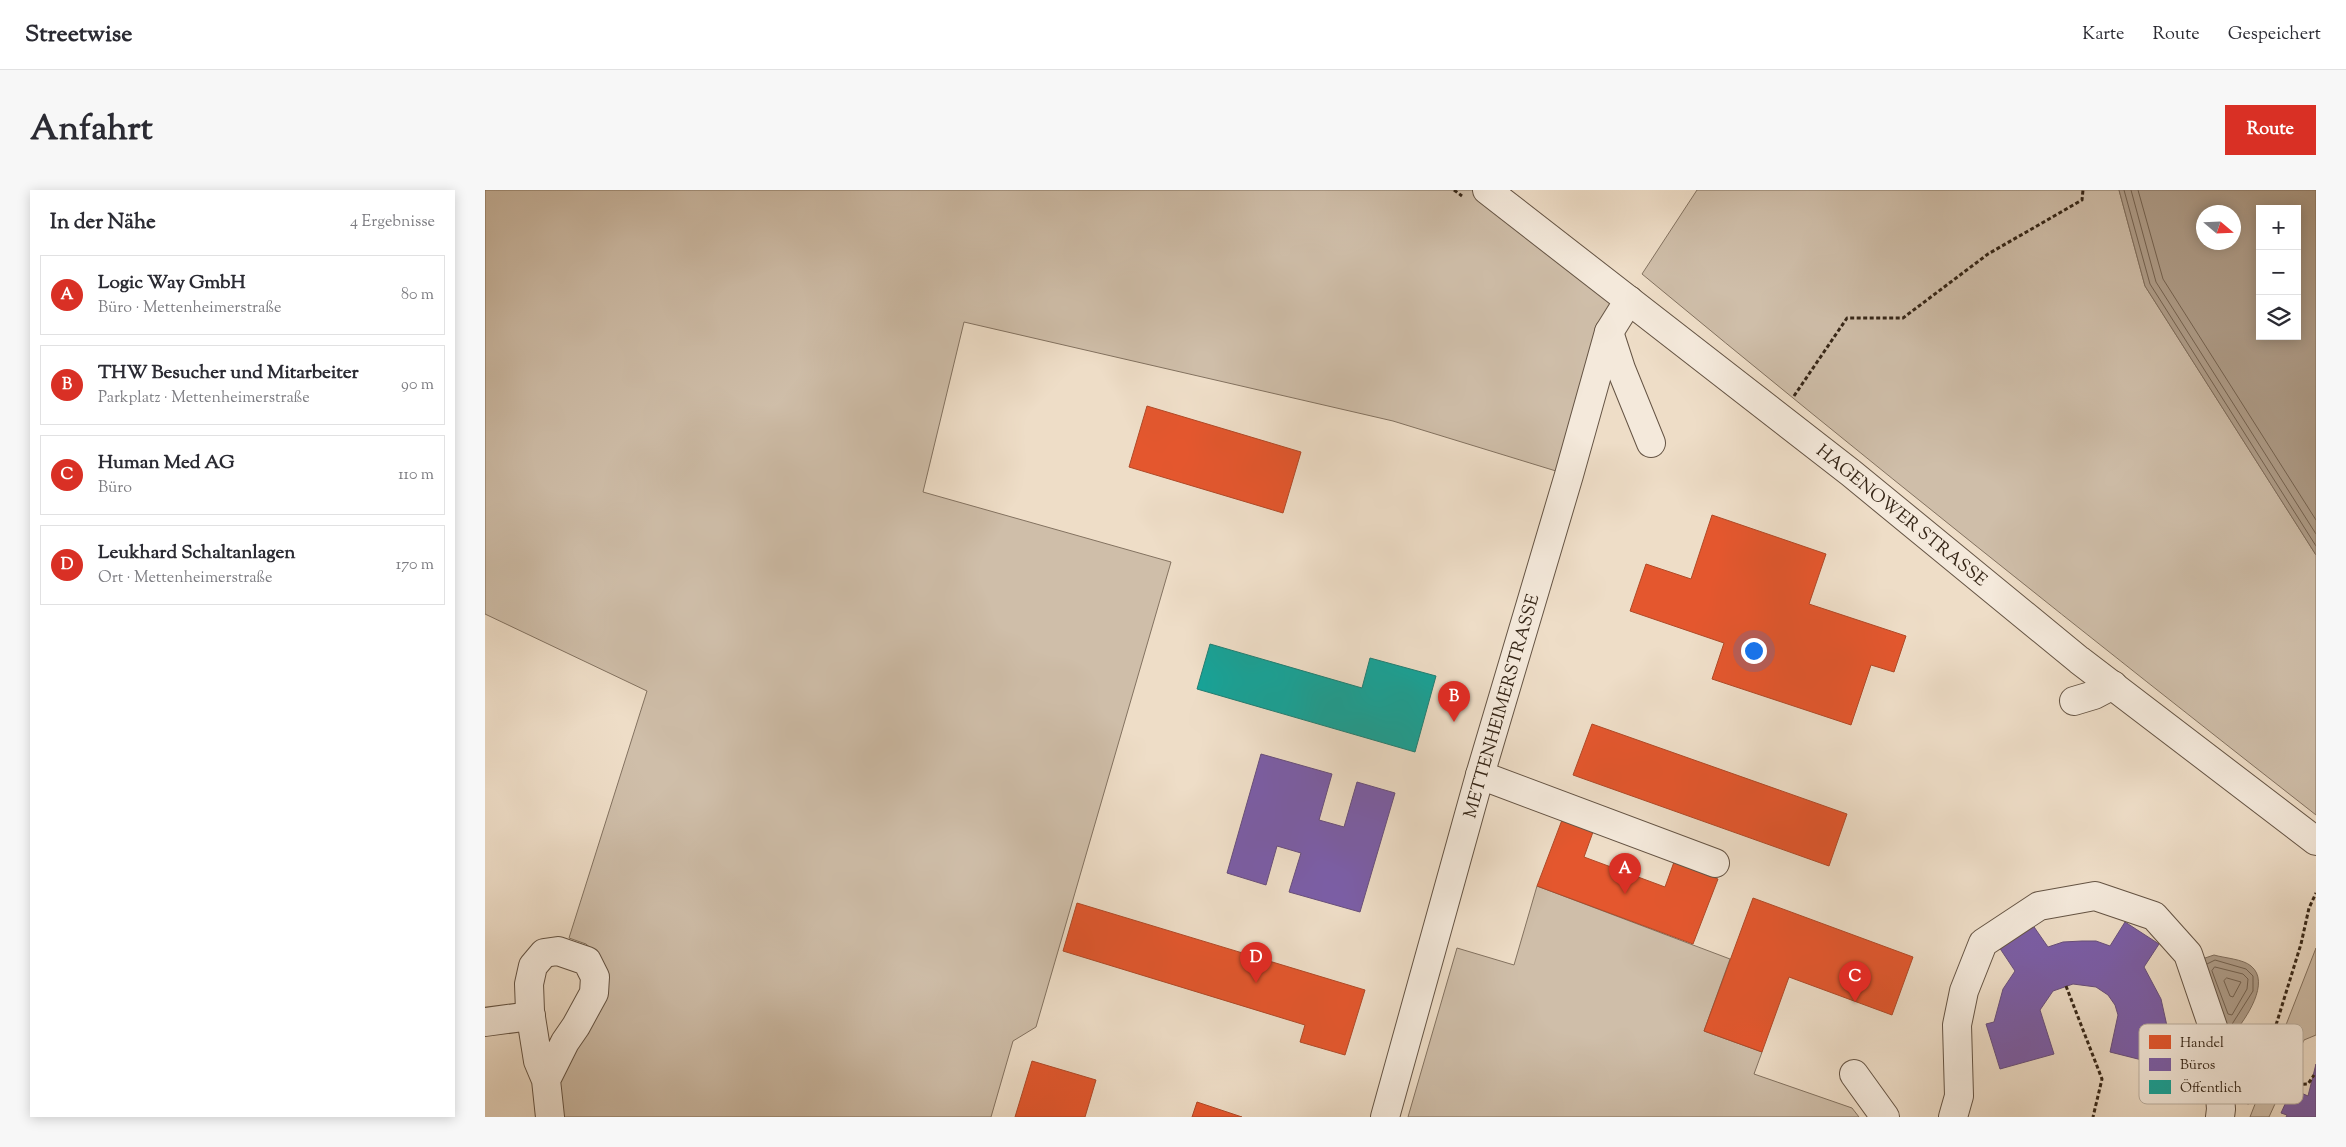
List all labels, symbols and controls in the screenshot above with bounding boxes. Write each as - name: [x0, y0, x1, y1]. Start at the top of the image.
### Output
- text: Streetwise: [25, 18, 132, 52]
- text: Karte: [2082, 22, 2125, 48]
- text: Route: [2153, 22, 2200, 48]
- text: Gespeichert: [2228, 22, 2321, 48]
- text: Anfahrt: [30, 105, 153, 156]
- button: Route: [2225, 105, 2316, 155]
- north arrow: [2196, 205, 2241, 250]
- map controls: [2256, 205, 2301, 340]
- button: +: [2256, 205, 2301, 250]
- text: In der Nähe: [50, 208, 156, 238]
- text: 4 Ergebnisse: [350, 211, 435, 234]
- button: −: [2256, 250, 2301, 295]
- text: Logic Way GmbH: [98, 270, 246, 297]
- text: A: [61, 284, 74, 307]
- text: 80 m: [401, 284, 434, 307]
- button: layers: [2256, 295, 2301, 340]
- text: Büro · Mettenheimerstraße: [98, 297, 281, 320]
- text: THW Besucher und Mitarbeiter: [98, 360, 359, 387]
- text: B: [62, 374, 72, 397]
- text: 90 m: [401, 374, 434, 397]
- text: Parkplatz · Mettenheimerstraße: [98, 387, 310, 410]
- street label: HAGENOWER STRASSE: [1810, 439, 1992, 594]
- text: Human Med AG: [98, 450, 235, 477]
- text: C: [61, 464, 73, 487]
- text: 110 m: [398, 464, 434, 487]
- text: Büro: [98, 477, 132, 500]
- text: Leukhard Schaltanlagen: [98, 540, 296, 567]
- text: D: [61, 554, 73, 577]
- text: 170 m: [396, 554, 434, 577]
- text: Ort · Mettenheimerstraße: [98, 567, 272, 590]
- street label: METTENHEIMERSTRASSE: [1458, 591, 1547, 822]
- your location: [1741, 638, 1767, 664]
- pin: B: [1438, 681, 1470, 722]
- pin: A: [1609, 853, 1641, 894]
- pin: D: [1240, 942, 1272, 983]
- pin: C: [1839, 961, 1871, 1002]
- legend: [2139, 1024, 2303, 1104]
- text: Handel: [2180, 1034, 2224, 1054]
- text: Büros: [2180, 1056, 2215, 1076]
- text: Öffentlich: [2180, 1078, 2242, 1099]

